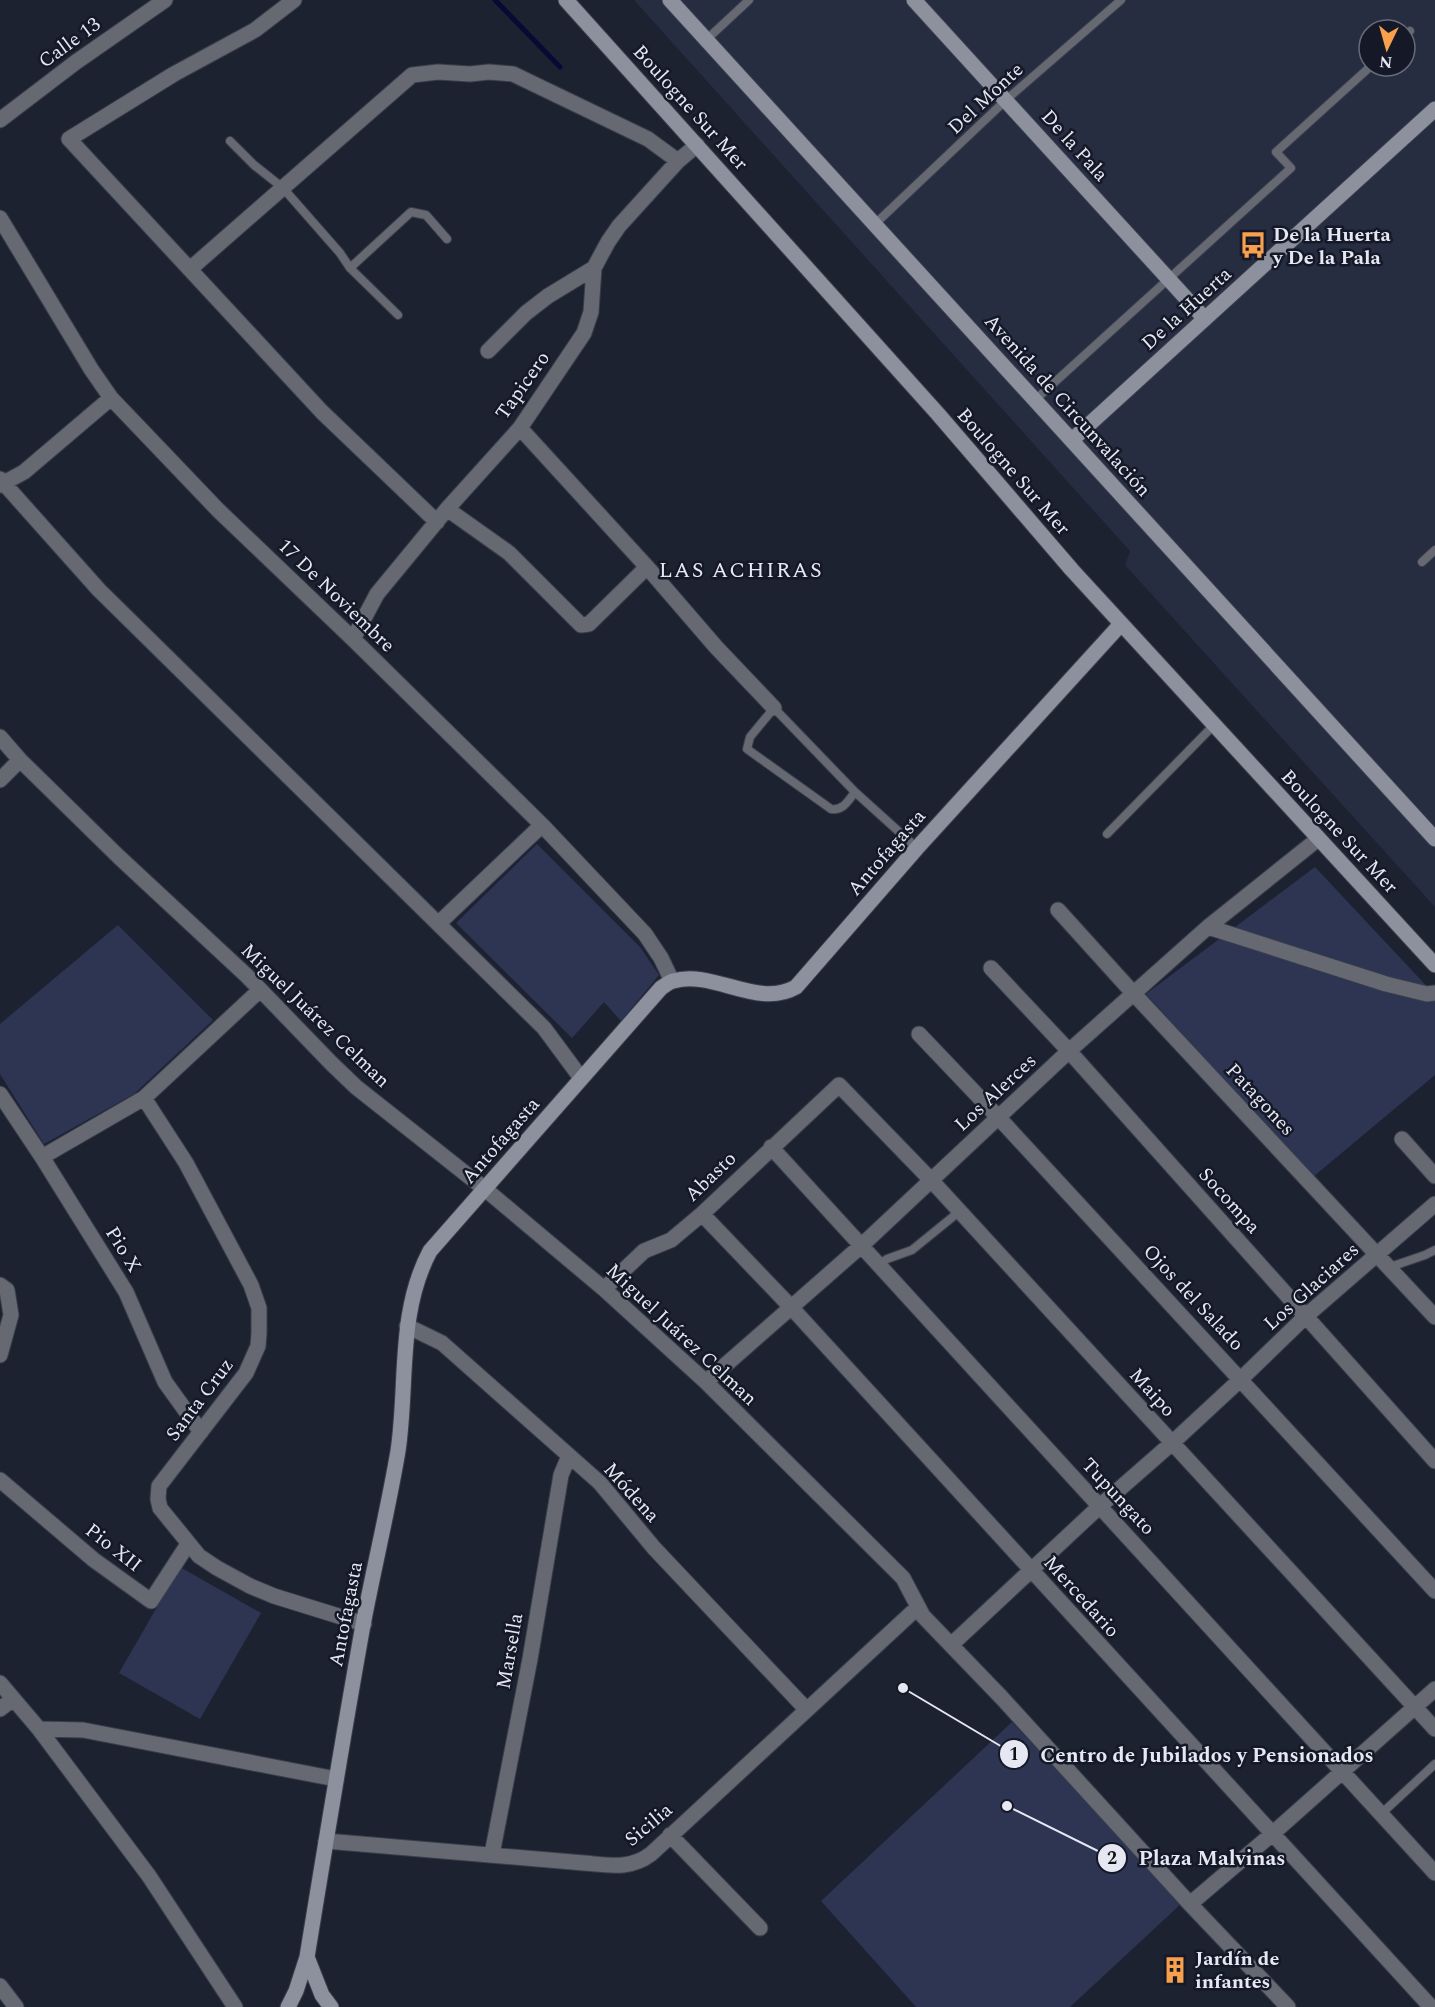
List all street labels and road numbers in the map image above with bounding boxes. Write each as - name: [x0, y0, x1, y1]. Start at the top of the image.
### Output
- street label: Calle 13: [32, 10, 107, 76]
- street label: Boulogne Sur Mer: [625, 38, 755, 177]
- street label: Del Monte: [941, 56, 1030, 142]
- street label: De la Pala: [1033, 103, 1115, 189]
- street label: De la Huerta: [1135, 260, 1239, 358]
- street label: Avenida de Circunvalación: [977, 307, 1158, 504]
- street label: Tapicero: [488, 345, 557, 426]
- street label: Boulogne Sur Mer: [949, 401, 1077, 542]
- street label: 17 De Noviembre: [271, 532, 402, 660]
- street label: Boulogne Sur Mer: [1274, 763, 1405, 901]
- street label: Antofagasta: [840, 802, 933, 903]
- street label: Miguel Juárez Celman: [234, 936, 397, 1095]
- street label: Los Alerces: [948, 1047, 1044, 1139]
- street label: Patagones: [1218, 1056, 1302, 1143]
- street label: Antofagasta: [454, 1090, 547, 1191]
- street label: Abasto: [678, 1144, 743, 1209]
- street label: Socompa: [1191, 1161, 1268, 1241]
- street label: Pio X: [97, 1221, 149, 1279]
- street label: Los Glaciares: [1257, 1235, 1366, 1338]
- street label: Ojos del Salado: [1136, 1237, 1251, 1358]
- street label: Miguel Juárez Celman: [599, 1256, 764, 1413]
- street label: Santa Cruz: [158, 1352, 241, 1448]
- street label: Maipo: [1122, 1361, 1183, 1424]
- street label: Tupungato: [1074, 1451, 1162, 1542]
- street label: Módena: [596, 1456, 667, 1530]
- street label: Pio XII: [78, 1516, 148, 1580]
- street label: Mercedario: [1036, 1549, 1127, 1645]
- street label: Antofagasta: [321, 1559, 371, 1669]
- street label: Marsella: [489, 1611, 531, 1692]
- street label: Sicilia: [618, 1796, 679, 1854]

